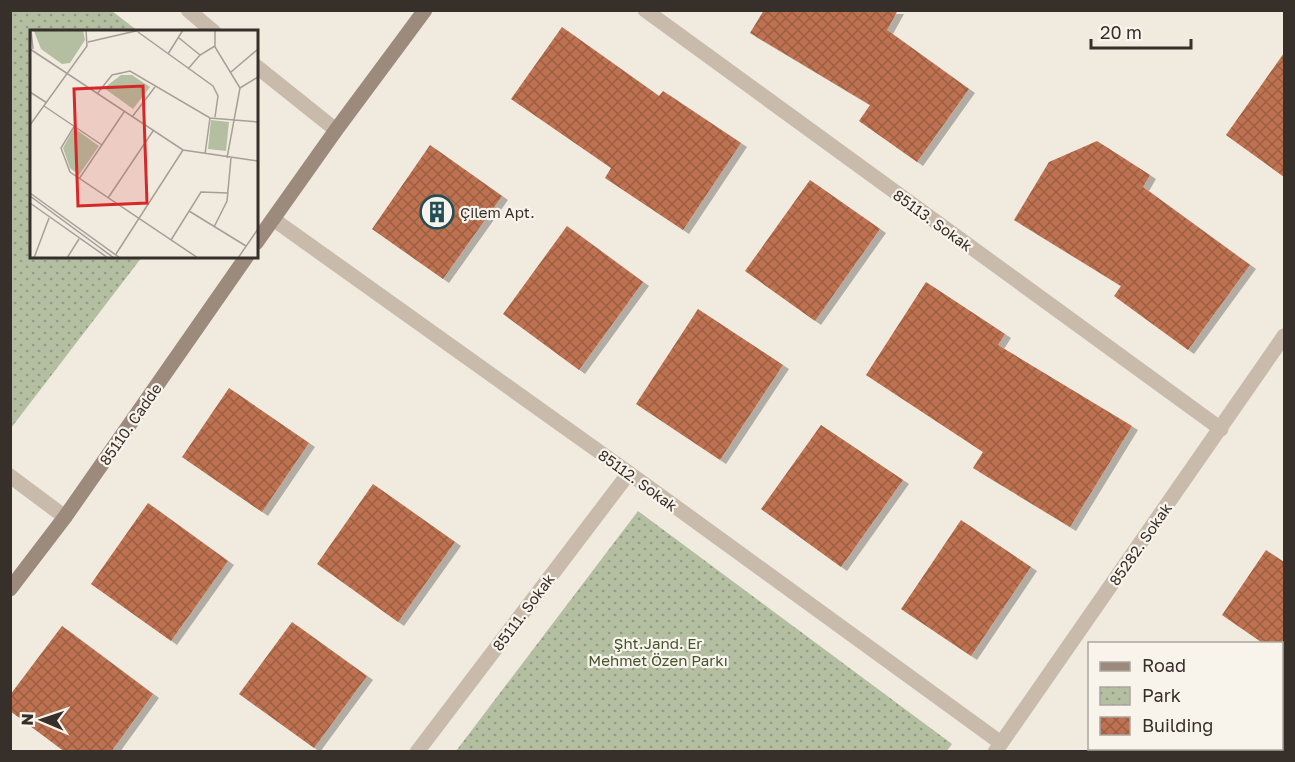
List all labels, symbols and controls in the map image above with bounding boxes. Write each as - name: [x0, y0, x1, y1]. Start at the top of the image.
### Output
- scale bar: [1091, 12, 1192, 50]
- text: 20 m: [1100, 21, 1142, 43]
- inset map: [30, 30, 258, 258]
- street label: 85113. Sokak: [890, 185, 976, 255]
- building icon: Çilem Apt.: [419, 194, 455, 230]
- place label: Çilem Apt.: [460, 203, 535, 221]
- street label: 85110. Cadde: [95, 379, 165, 468]
- street label: 85112. Sokak: [595, 445, 681, 515]
- street label: 85282. Sokak: [1105, 499, 1175, 589]
- street label: 85111. Sokak: [488, 570, 558, 654]
- park label: Şht.Jand. Er Mehmet Özen Parkı: [588, 634, 728, 669]
- legend: [1088, 642, 1283, 750]
- text: Road: [1142, 654, 1186, 676]
- text: Park: [1142, 684, 1181, 706]
- north arrow: [12, 690, 72, 750]
- text: N: [17, 713, 37, 726]
- text: Building: [1142, 714, 1213, 736]

